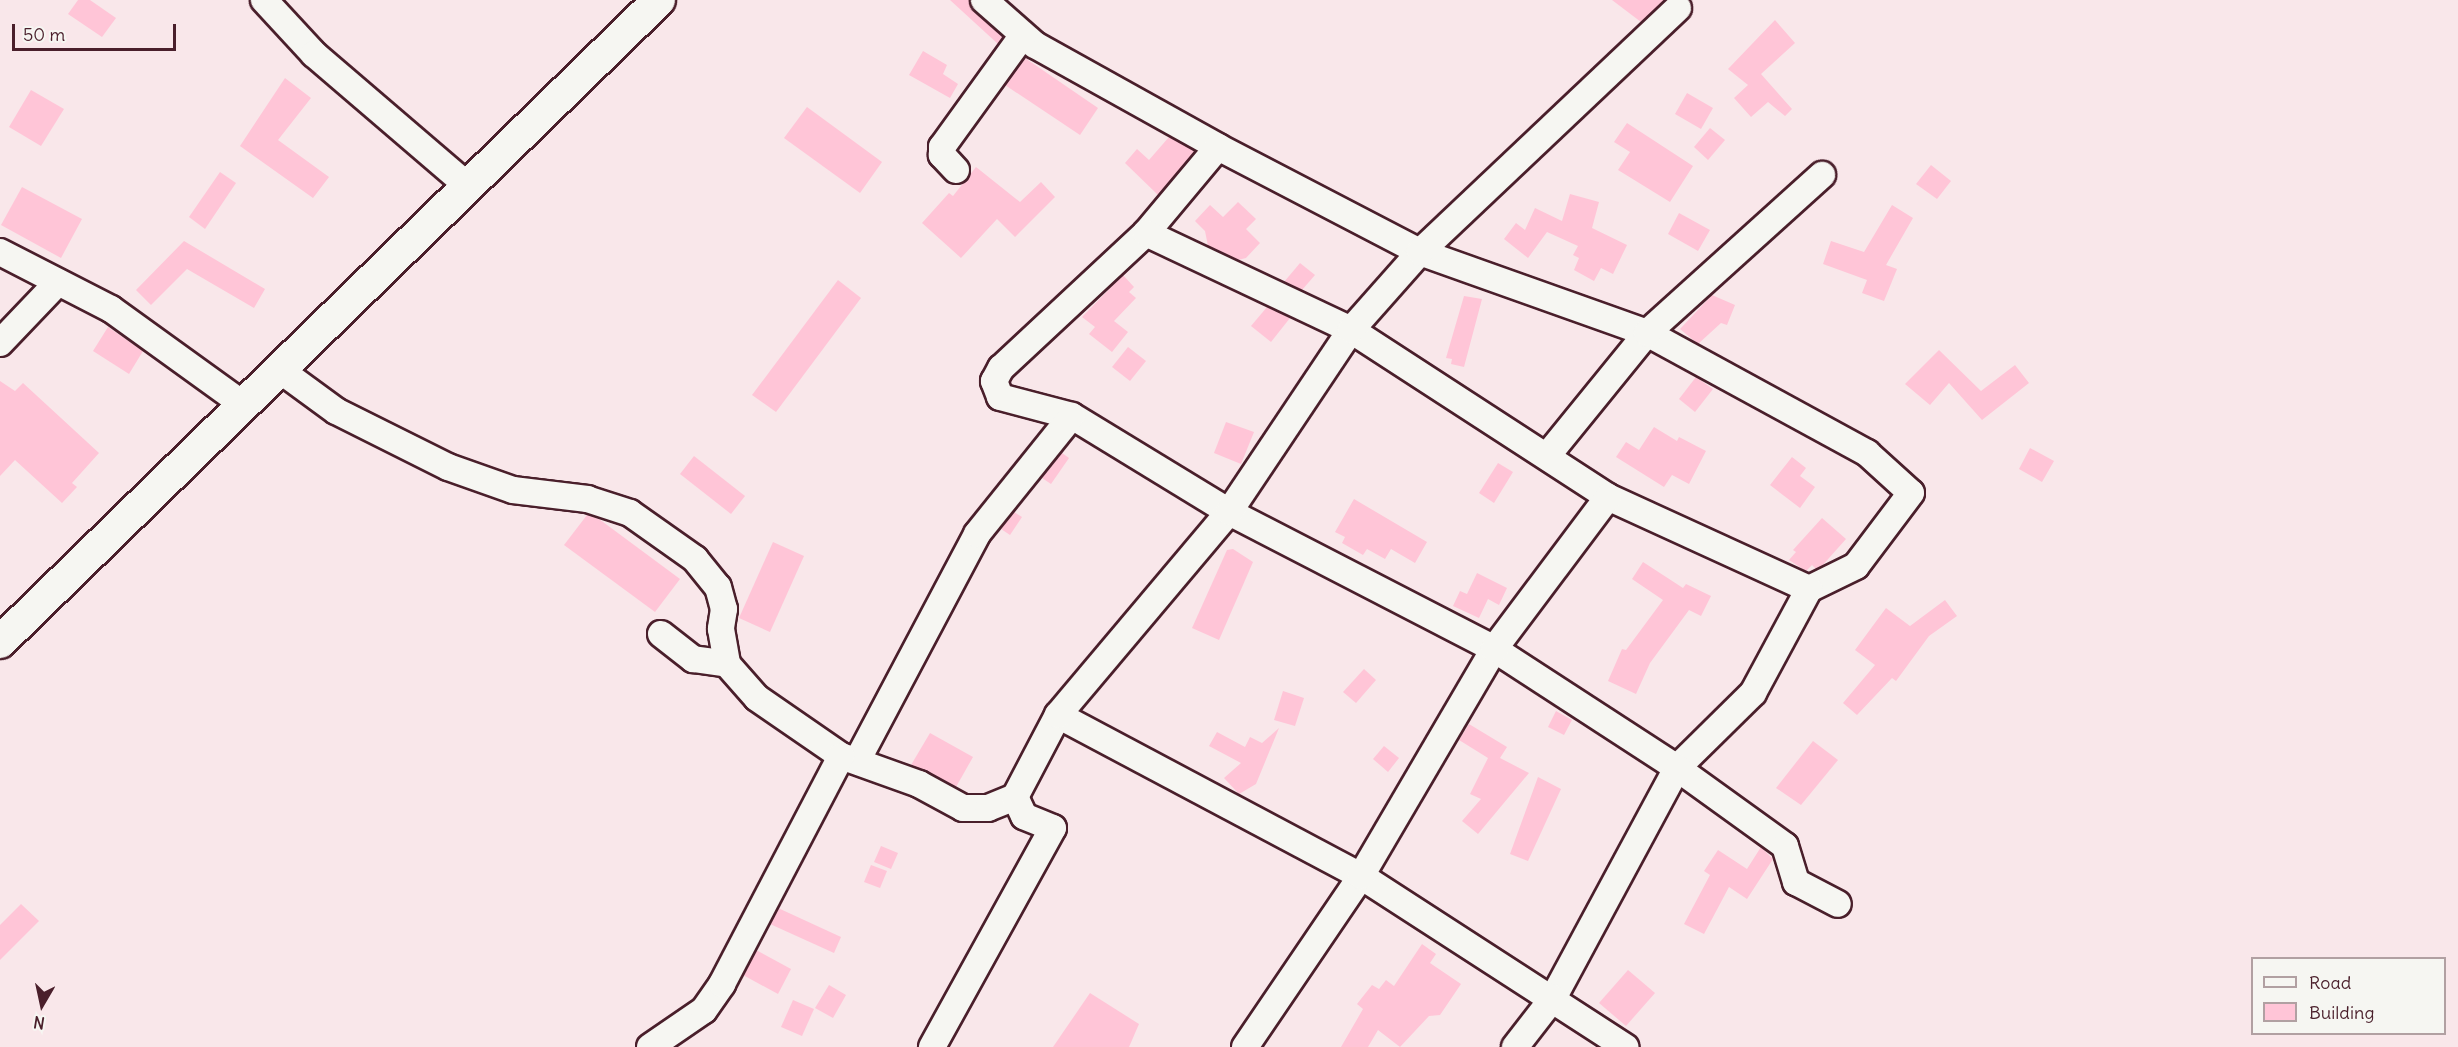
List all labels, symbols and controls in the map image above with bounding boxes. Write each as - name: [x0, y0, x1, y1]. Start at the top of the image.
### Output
- scale bar: [15, 12, 178, 50]
- text: 50 m: [23, 23, 65, 46]
- legend: [2251, 957, 2446, 1035]
- text: Road: [2309, 971, 2351, 994]
- north arrow: [12, 975, 72, 1035]
- text: Building: [2309, 1001, 2374, 1024]
- text: N: [32, 1012, 46, 1034]

